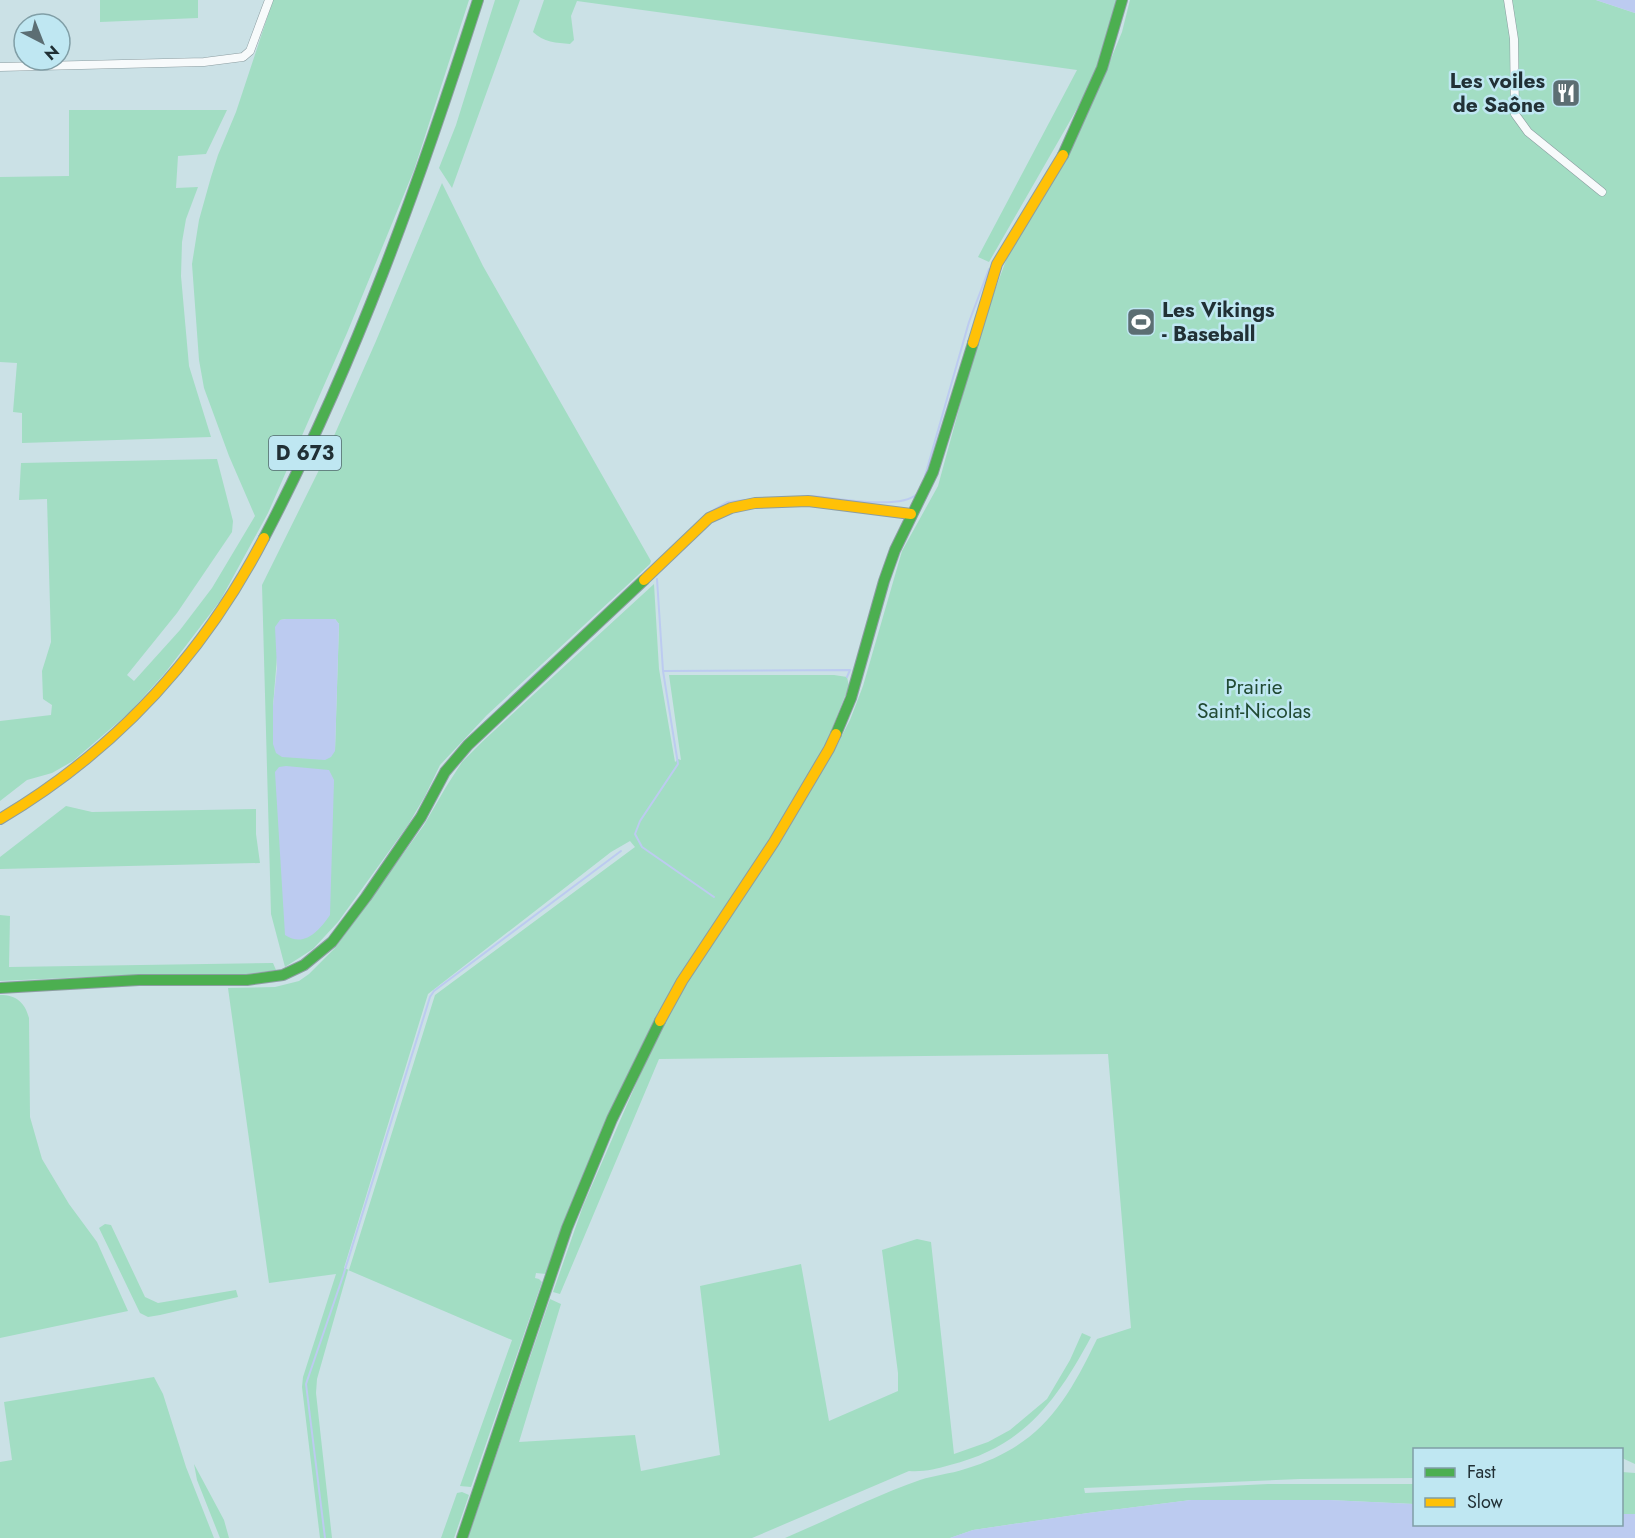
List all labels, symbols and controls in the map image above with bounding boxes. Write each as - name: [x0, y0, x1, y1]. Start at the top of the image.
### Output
- north arrow: [12, 12, 72, 72]
- text: N: [39, 40, 64, 66]
- place label: Les voiles de Saône: [1450, 66, 1545, 120]
- restaurant icon: Les voiles de Saône: [1550, 77, 1582, 109]
- place label: Les Vikings - Baseball: [1162, 295, 1275, 349]
- sports icon: Les Vikings - Baseball: [1125, 306, 1157, 338]
- road number: D 673: [269, 436, 341, 470]
- park label: Prairie Saint-Nicolas: [1197, 672, 1311, 726]
- legend: [1413, 1448, 1623, 1526]
- text: Fast: [1467, 1459, 1496, 1485]
- text: Slow: [1467, 1489, 1504, 1515]

